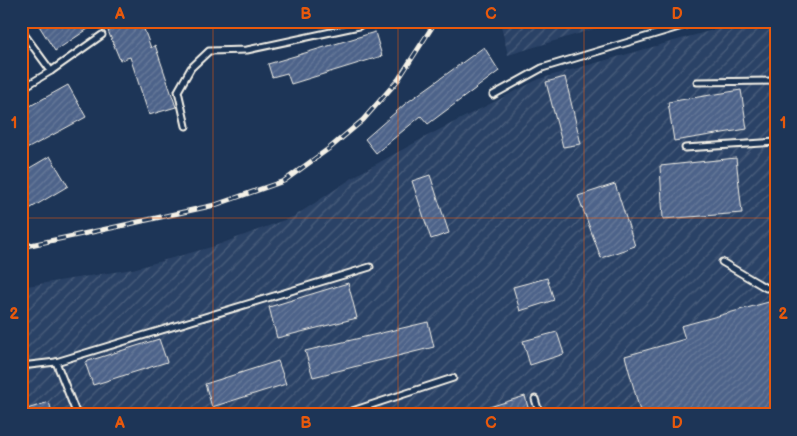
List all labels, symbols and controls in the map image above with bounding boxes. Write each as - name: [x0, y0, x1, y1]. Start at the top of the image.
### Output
- text: A: [114, 5, 125, 24]
- text: B: [300, 5, 312, 24]
- text: C: [485, 5, 497, 24]
- text: D: [671, 5, 683, 24]
- text: 1: [11, 114, 17, 133]
- text: 1: [780, 114, 786, 133]
- text: 2: [9, 305, 19, 324]
- text: 2: [778, 305, 788, 324]
- text: A: [114, 414, 125, 433]
- text: B: [300, 414, 312, 433]
- text: C: [485, 414, 497, 433]
- text: D: [671, 414, 683, 433]

